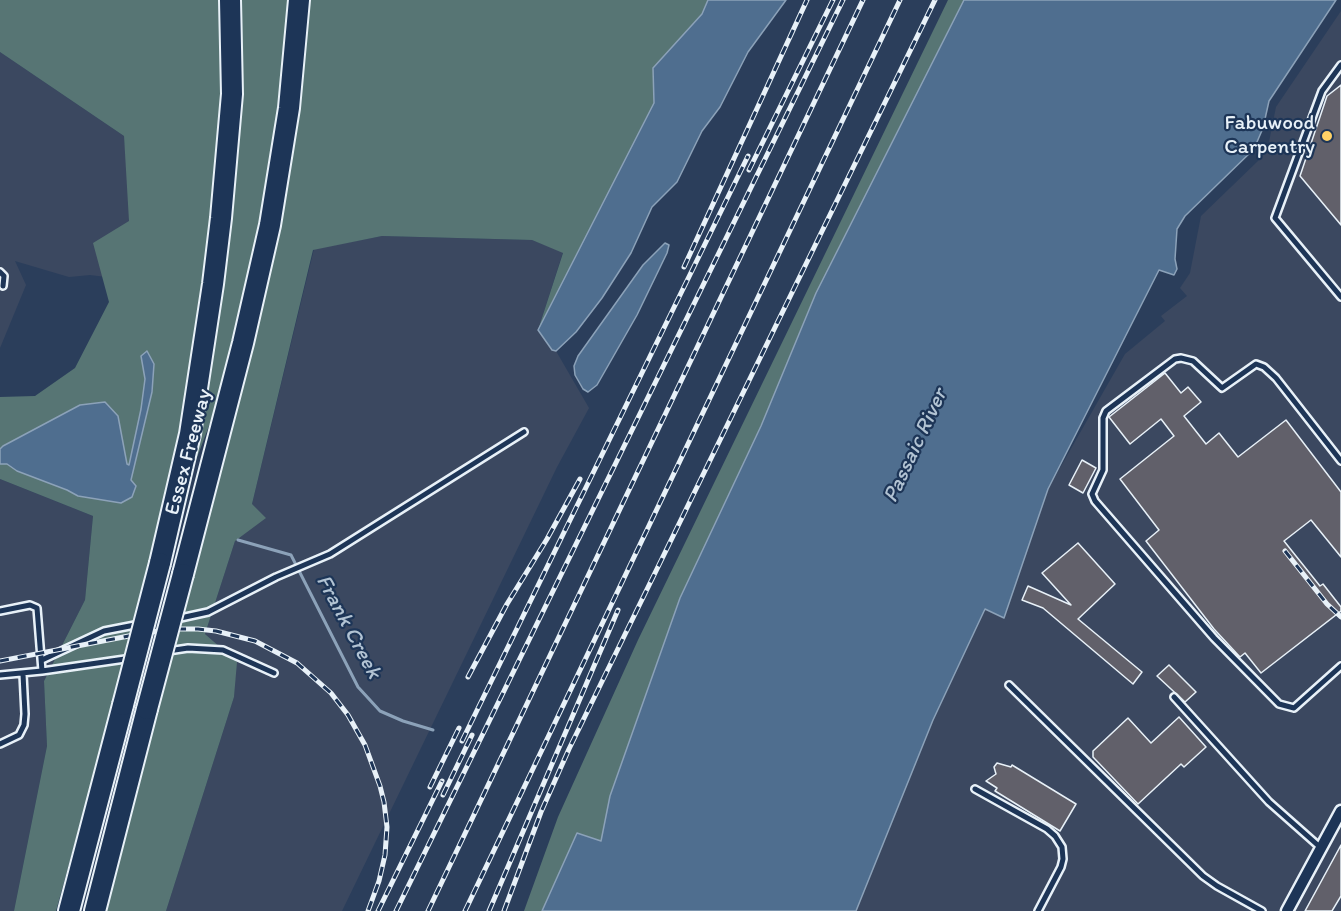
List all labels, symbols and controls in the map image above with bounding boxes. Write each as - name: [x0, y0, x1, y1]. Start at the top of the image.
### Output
- place label: Fabuwood Carpentry: [1224, 111, 1315, 161]
- marker: Fabuwood Carpentry: [1320, 129, 1334, 143]
- water label: Passaic River: [878, 385, 954, 507]
- street label: Essex Freeway: [160, 386, 218, 518]
- water label: Frank Creek: [310, 570, 386, 684]

